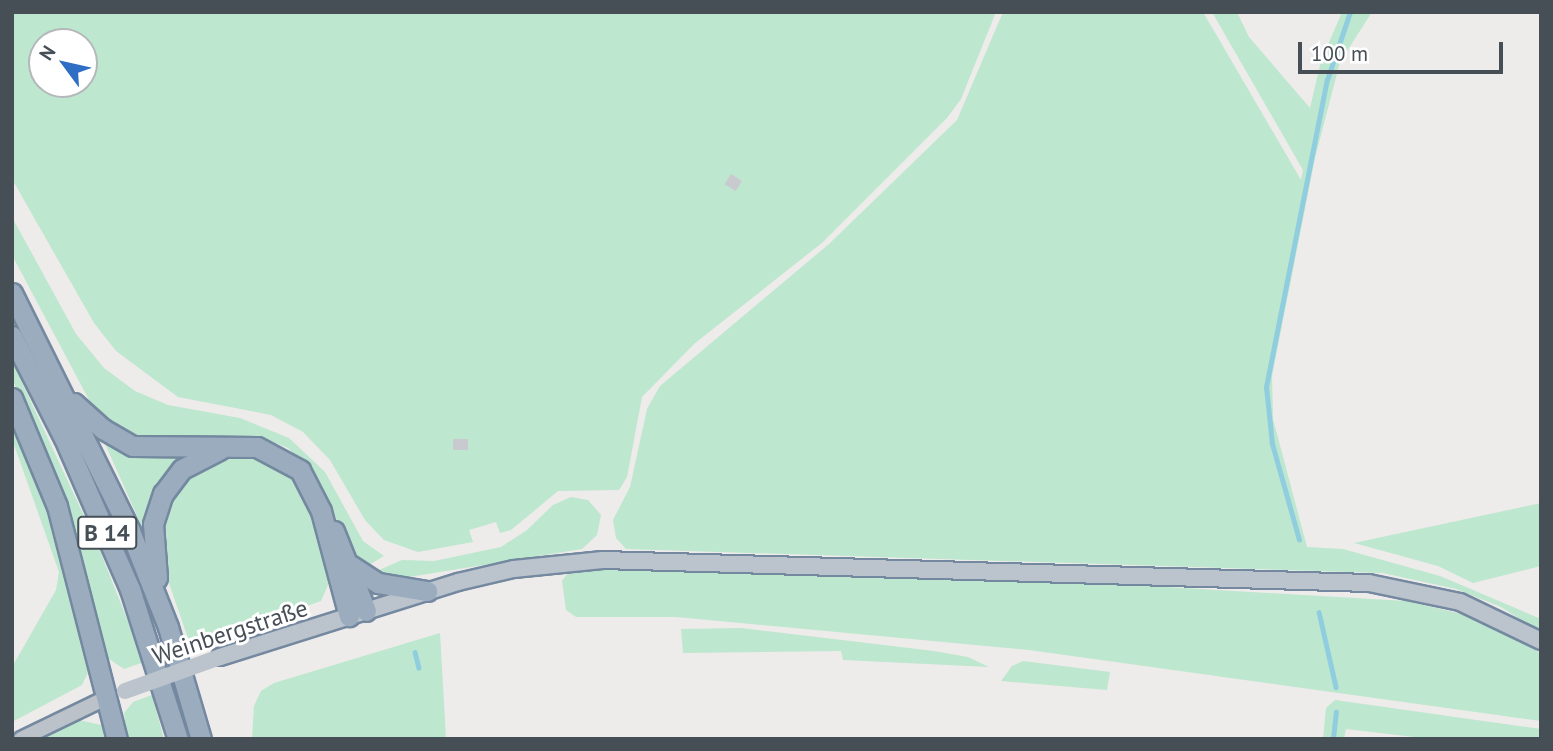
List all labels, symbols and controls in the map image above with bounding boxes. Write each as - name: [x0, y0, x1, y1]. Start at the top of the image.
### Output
- north arrow: [28, 28, 98, 98]
- scale bar: [1301, 28, 1506, 72]
- text: 100 m: [1311, 40, 1368, 67]
- text: N: [34, 41, 61, 64]
- road number: B 14: [77, 513, 137, 552]
- street label: Weinbergstraße: [149, 593, 311, 671]

